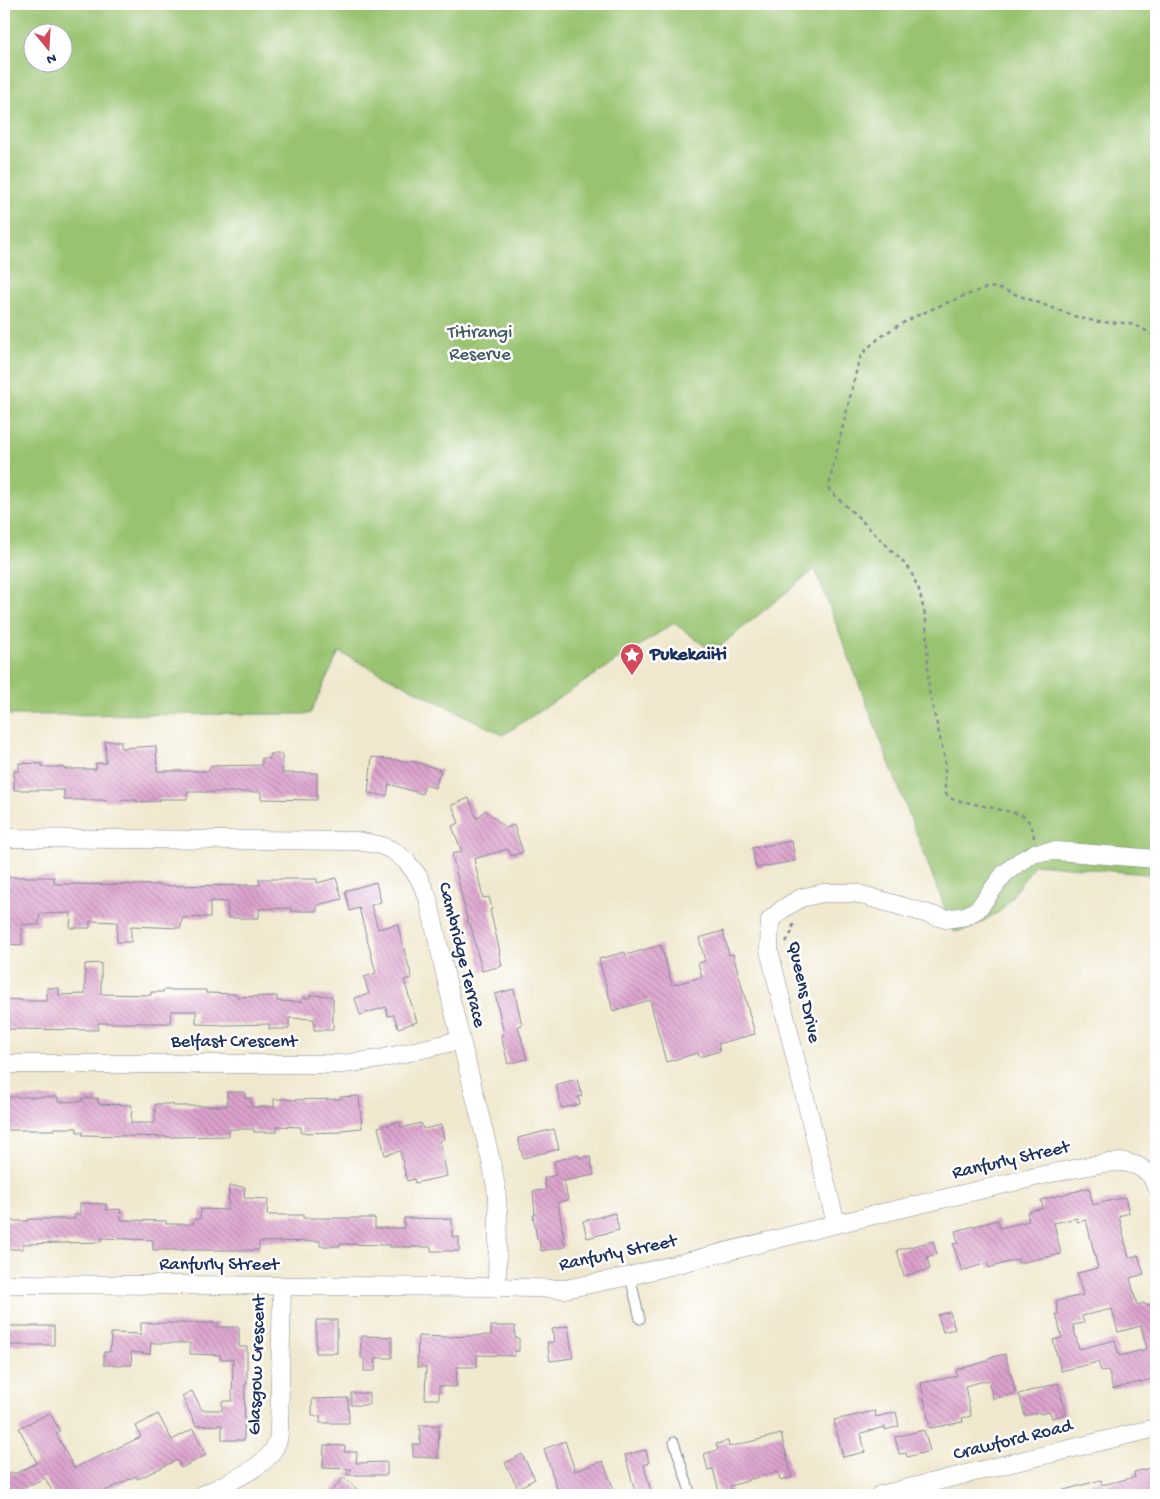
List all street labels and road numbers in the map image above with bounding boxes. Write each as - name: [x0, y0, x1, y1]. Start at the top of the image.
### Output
- street label: Cambridge Terrace: [432, 880, 490, 1030]
- street label: Queens Drive: [781, 939, 825, 1045]
- street label: Belfast Crescent: [170, 1031, 299, 1054]
- street label: Ranfurly Street: [950, 1136, 1074, 1186]
- street label: Ranfurly Street: [557, 1230, 681, 1278]
- street label: Ranfurly Street: [159, 1254, 281, 1277]
- street label: Glasgow Crescent: [244, 1292, 272, 1436]
- street label: Crawford Road: [951, 1415, 1077, 1467]

